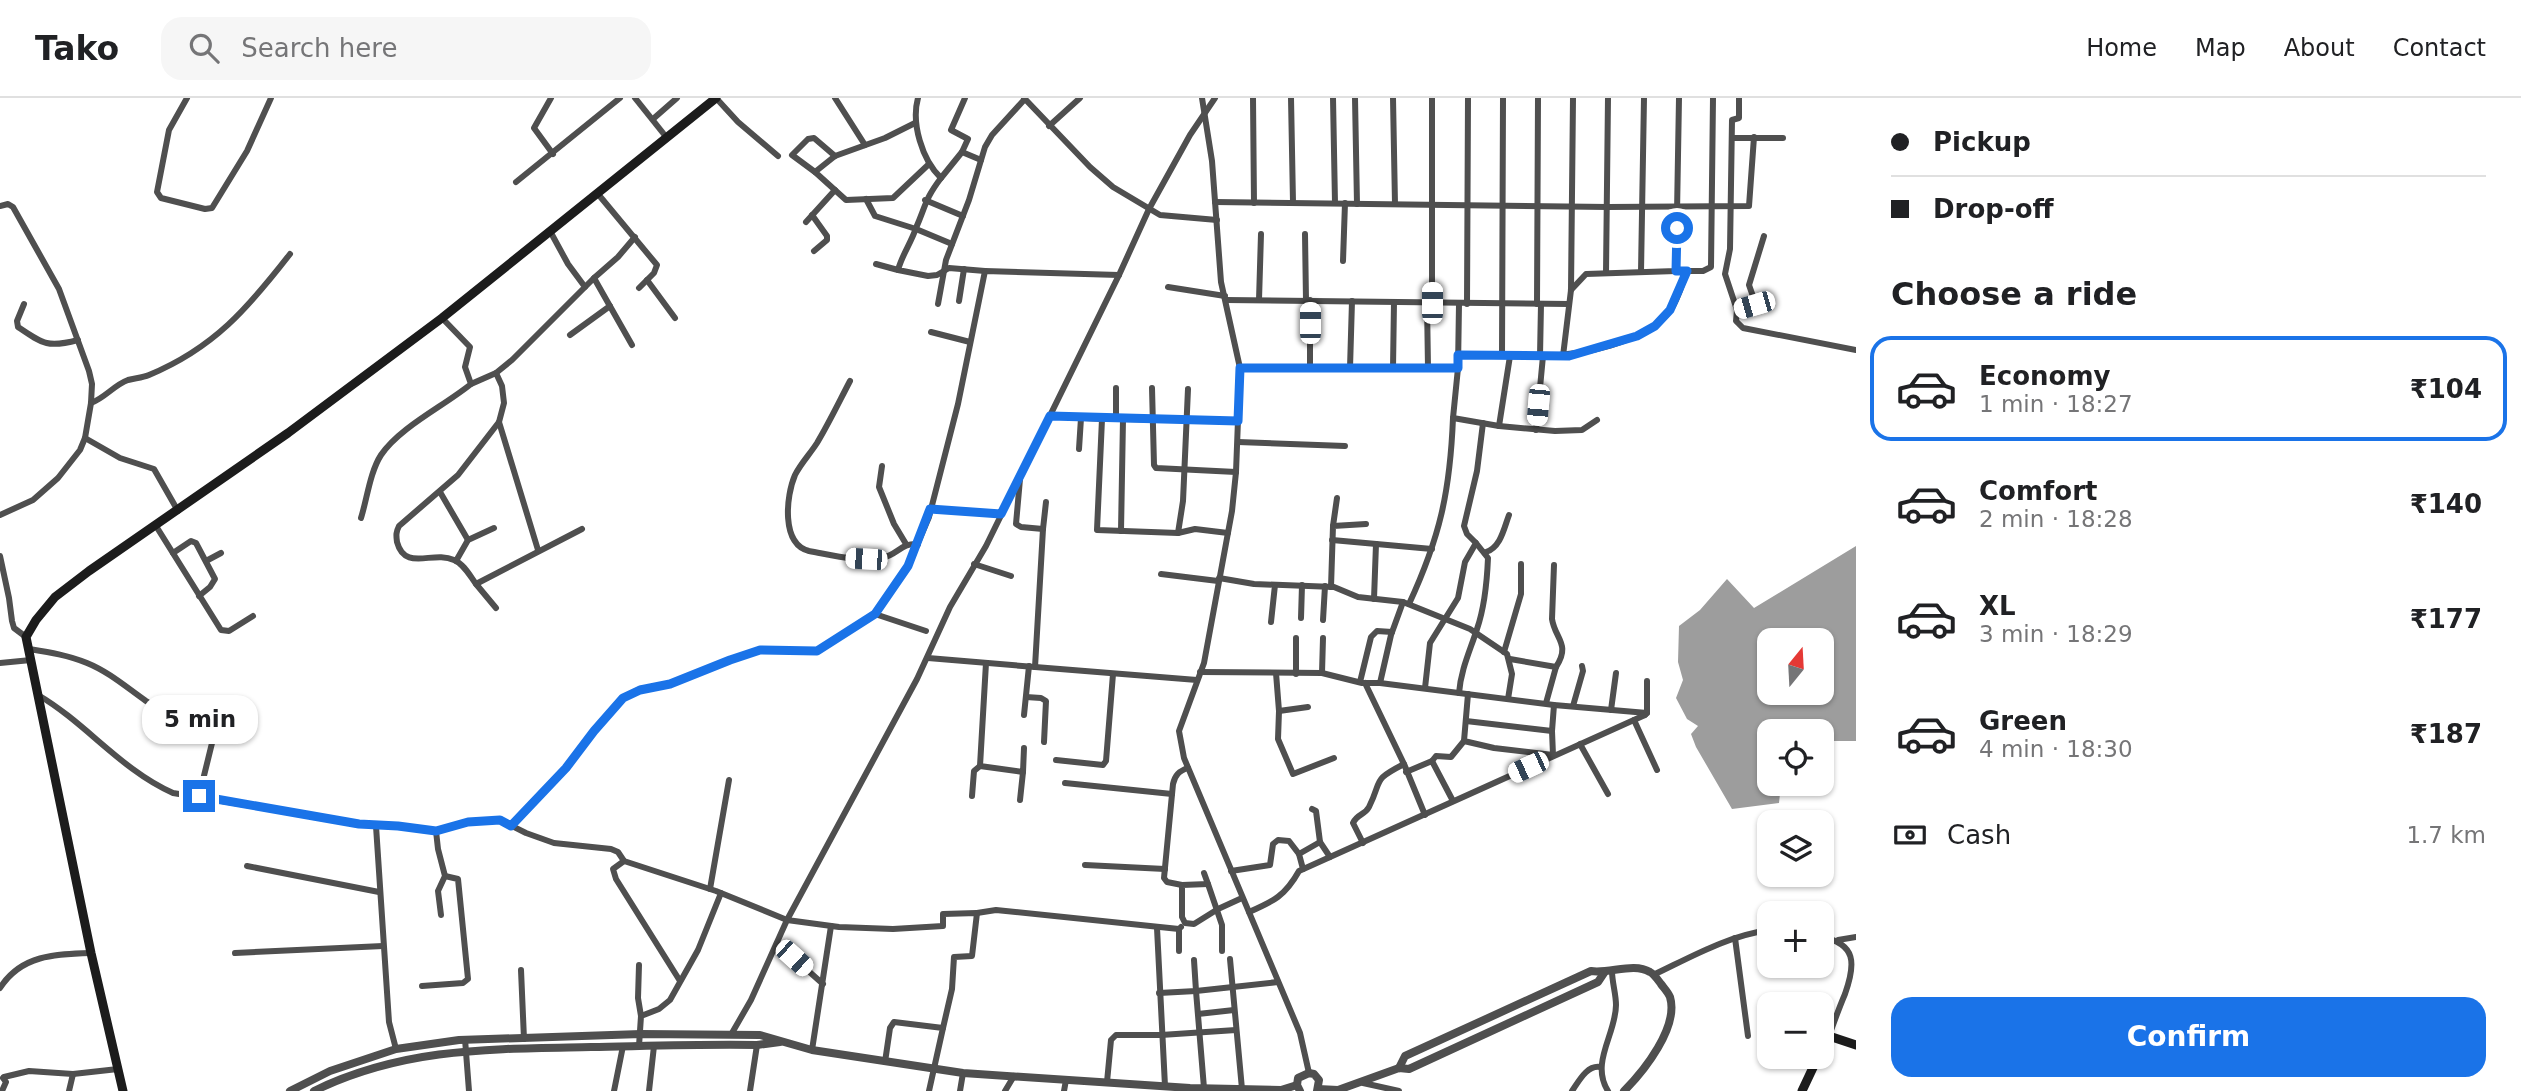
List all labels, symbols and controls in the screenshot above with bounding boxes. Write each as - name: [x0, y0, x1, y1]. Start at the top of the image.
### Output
- search box: [161, 17, 651, 80]
- text: Tako: [35, 29, 119, 68]
- icon: search: [185, 29, 223, 67]
- text: Search here: [241, 33, 397, 63]
- text: Home: [2086, 34, 2157, 62]
- text: Map: [2195, 34, 2246, 62]
- text: About: [2284, 34, 2355, 62]
- text: Contact: [2393, 34, 2486, 62]
- text: Pickup: [1933, 127, 2031, 157]
- text: Drop-off: [1933, 194, 2054, 224]
- route start: [1661, 212, 1693, 244]
- text: Choose a ride: [1891, 275, 2137, 313]
- car: [1422, 282, 1443, 324]
- car: [1731, 289, 1778, 321]
- car: [1300, 302, 1321, 344]
- icon: car: [1895, 357, 1958, 420]
- text: Economy: [1979, 361, 2110, 391]
- text: ₹104: [2410, 374, 2482, 404]
- car: [1526, 383, 1551, 427]
- text: 1 min · 18:27: [1979, 391, 2133, 417]
- icon: car: [1895, 472, 1958, 535]
- text: Comfort: [1979, 476, 2097, 506]
- text: ₹140: [2410, 489, 2482, 519]
- text: 2 min · 18:28: [1979, 506, 2133, 532]
- car: [845, 547, 888, 571]
- icon: car: [1895, 587, 1958, 650]
- text: XL: [1979, 591, 2016, 621]
- text: ₹177: [2410, 604, 2482, 634]
- text: 3 min · 18:29: [1979, 621, 2133, 647]
- north arrow: [1757, 628, 1834, 705]
- map controls: [1757, 628, 1834, 1069]
- callout: 5 min: [141, 694, 257, 744]
- icon: car: [1895, 702, 1958, 765]
- text: 5 min: [164, 706, 236, 732]
- text: Green: [1979, 706, 2067, 736]
- button: locate: [1757, 719, 1834, 796]
- text: ₹187: [2410, 719, 2482, 749]
- text: 4 min · 18:30: [1979, 736, 2133, 762]
- car: [1505, 749, 1552, 785]
- route end: [183, 780, 215, 812]
- button: layers: [1757, 810, 1834, 887]
- icon: cash: [1891, 816, 1929, 854]
- text: Cash: [1947, 820, 2011, 850]
- text: 1.7 km: [2406, 822, 2486, 848]
- button: +: [1757, 901, 1834, 978]
- car: [772, 936, 817, 980]
- button: −: [1757, 992, 1834, 1069]
- button: Confirm: [1891, 997, 2486, 1077]

